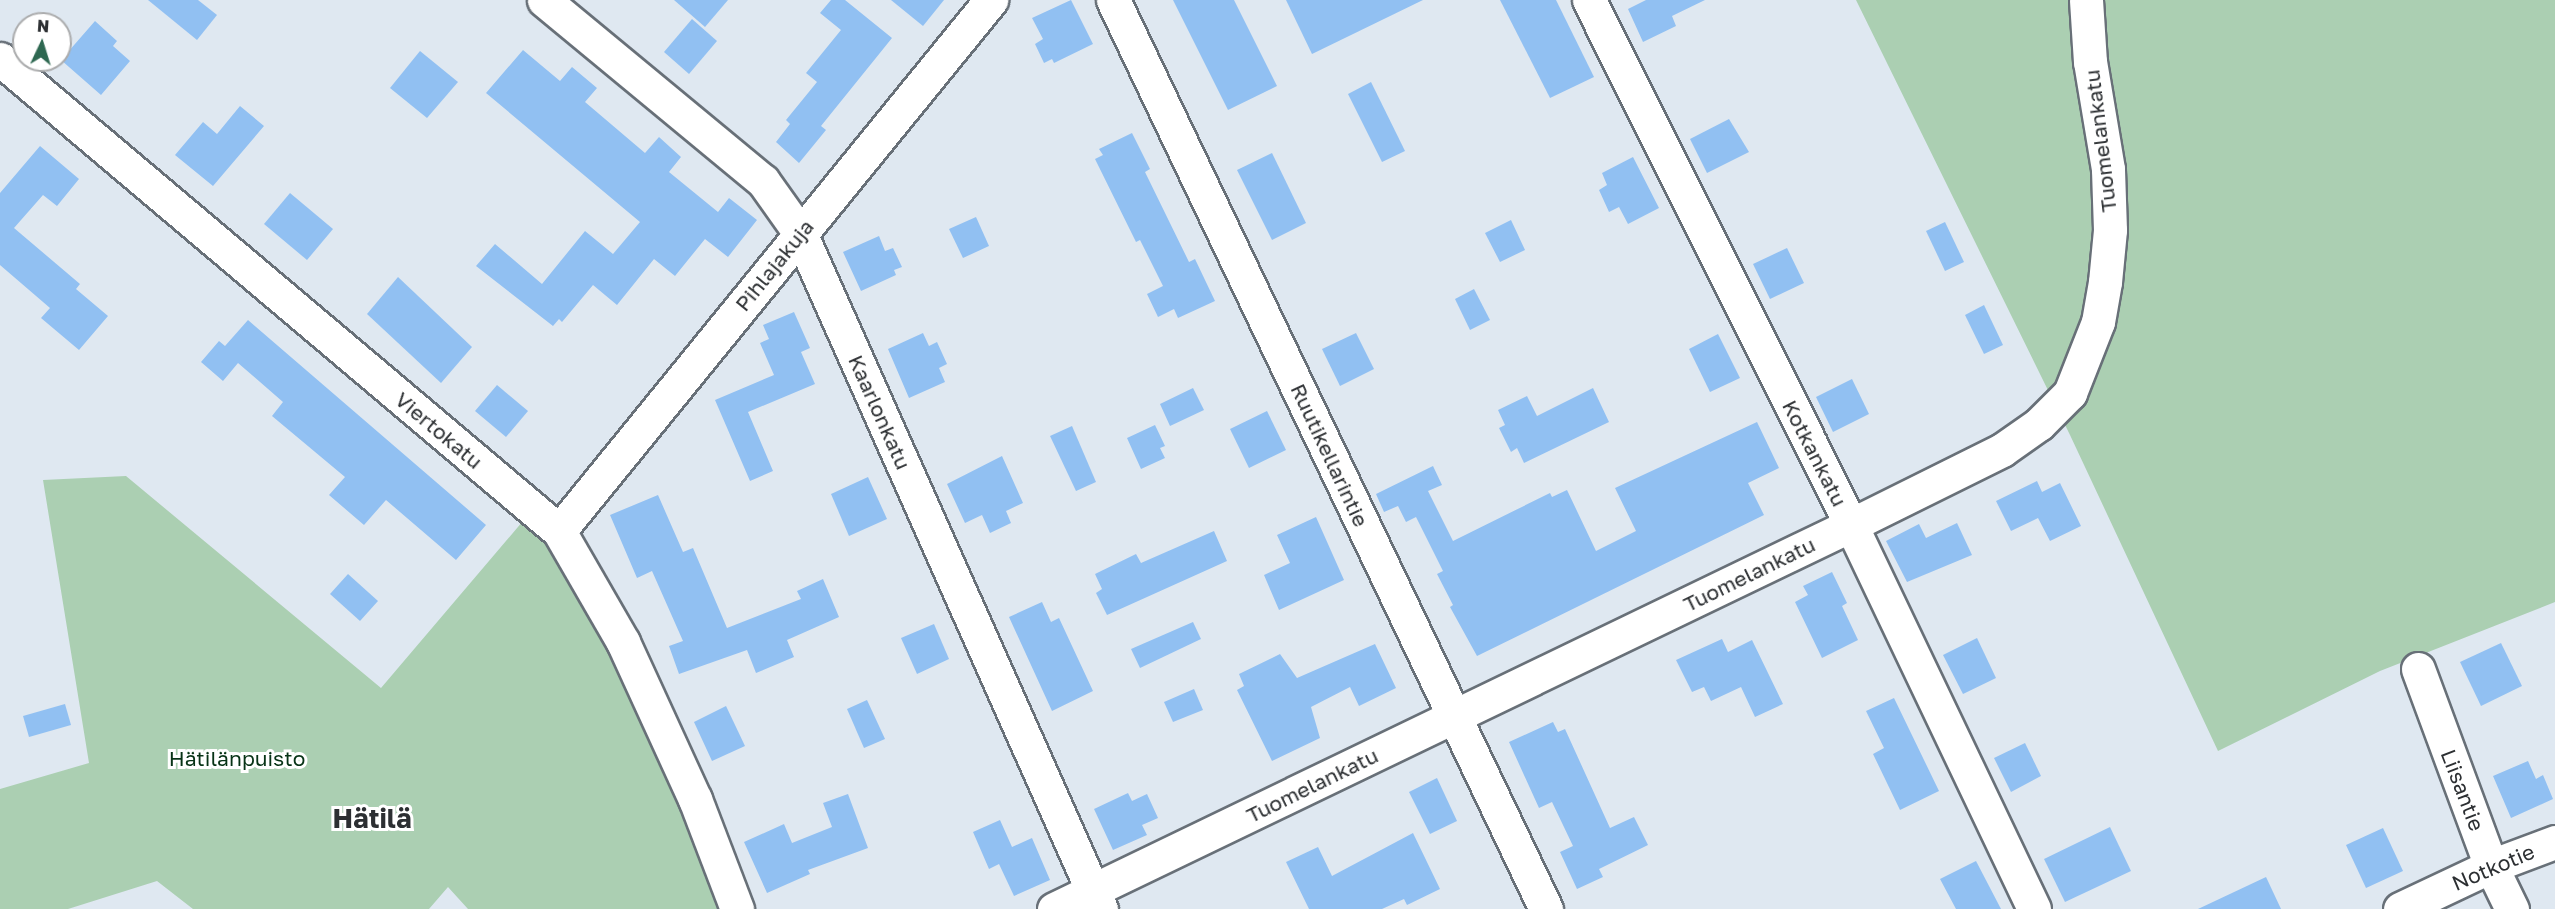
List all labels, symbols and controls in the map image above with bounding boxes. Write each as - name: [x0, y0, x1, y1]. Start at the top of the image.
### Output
- north arrow: [12, 12, 72, 72]
- text: N: [36, 16, 50, 36]
- street label: Tuomelankatu: [2079, 68, 2121, 214]
- street label: Pihlajakuja: [729, 214, 819, 316]
- street label: Kaarlonkatu: [844, 351, 916, 473]
- street label: Ruutikellarintie: [1286, 379, 1374, 531]
- street label: Viertokatu: [390, 386, 488, 474]
- street label: Kotkankatu: [1777, 396, 1853, 510]
- street label: Tuomelankatu: [1679, 531, 1819, 617]
- street label: Tuomelankatu: [1242, 742, 1382, 828]
- park label: Hätilänpuisto: [169, 745, 305, 771]
- street label: Liisantie: [2436, 746, 2490, 834]
- district label: Hätilä: [332, 803, 412, 835]
- street label: Notkotie: [2448, 838, 2538, 896]

